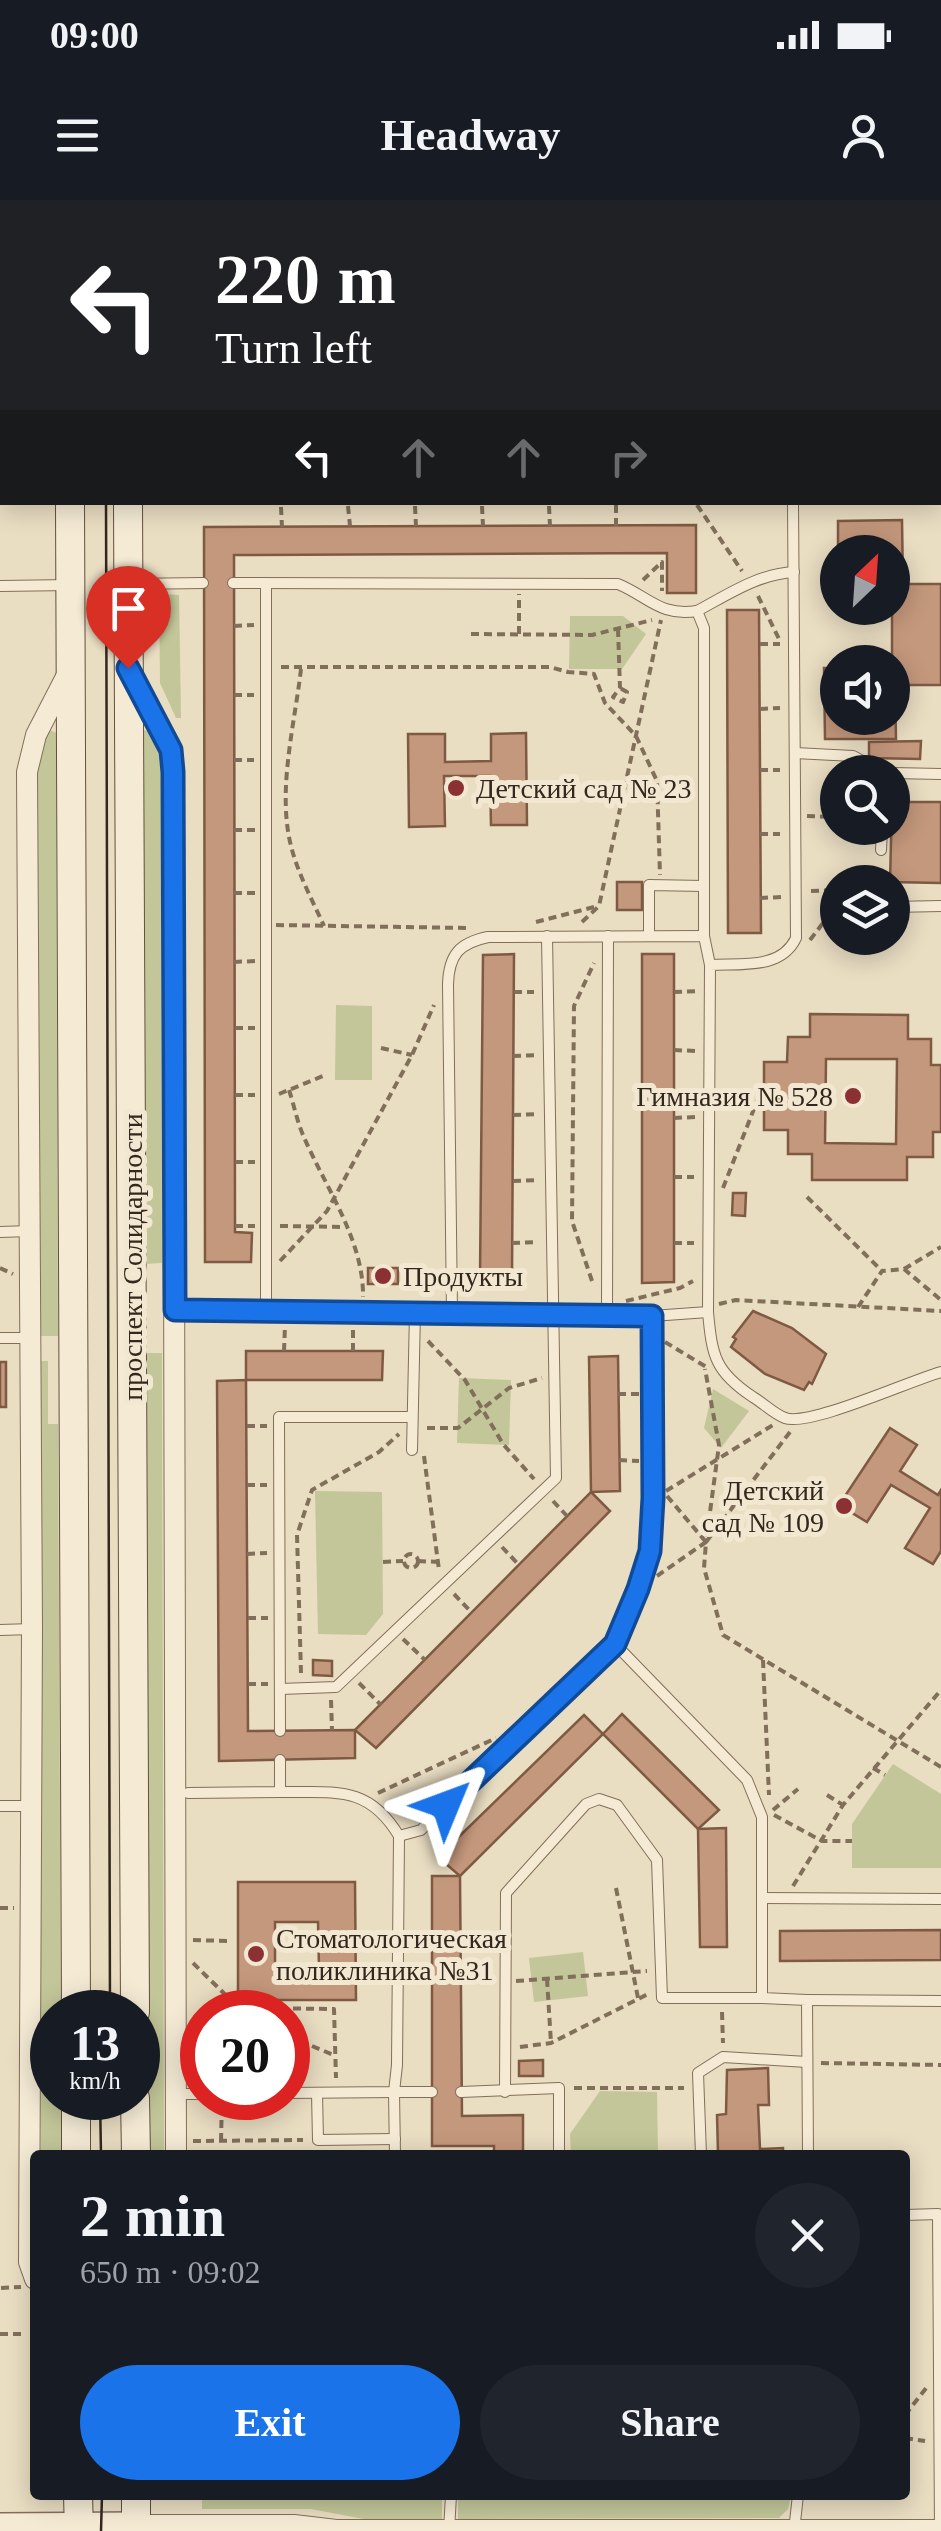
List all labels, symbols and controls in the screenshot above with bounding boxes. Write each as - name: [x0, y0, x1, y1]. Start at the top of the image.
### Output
- text: 09:00: [50, 14, 139, 56]
- icon: menu: [50, 108, 105, 163]
- icon: person: [836, 108, 891, 163]
- text: Headway: [381, 110, 561, 160]
- icon: left: [50, 240, 180, 370]
- text: 220 m: [215, 241, 396, 318]
- text: Turn left: [215, 323, 372, 373]
- icon: left: [286, 430, 341, 485]
- icon: ahead: [391, 430, 446, 485]
- icon: ahead: [496, 430, 551, 485]
- icon: right: [601, 430, 656, 485]
- north arrow: [820, 535, 910, 625]
- map controls: [820, 535, 910, 955]
- pin: [86, 566, 171, 669]
- icon: arrive: [101, 581, 156, 636]
- button: sound: [820, 645, 910, 735]
- button: search: [820, 755, 910, 845]
- place label: Детский сад № 23: [476, 773, 692, 804]
- marker: Детский сад № 23: [445, 777, 467, 799]
- button: layers: [820, 865, 910, 955]
- place label: Гимназия № 528: [636, 1081, 833, 1112]
- marker: Гимназия № 528: [842, 1085, 864, 1107]
- street label: проспект Солидарности: [117, 1113, 148, 1401]
- place label: Продукты: [403, 1261, 523, 1292]
- marker: Продукты: [372, 1265, 394, 1287]
- place label: Детский сад № 109: [702, 1475, 824, 1538]
- marker: Детский сад № 109: [833, 1495, 855, 1517]
- position arrow: [394, 1753, 498, 1857]
- place label: Стоматологическая поликлиника №31: [276, 1923, 507, 1986]
- marker: Стоматологическая поликлиника №31: [245, 1943, 267, 1965]
- speed limit sign: 20: [180, 1990, 310, 2120]
- text: 13: [70, 2015, 120, 2071]
- text: km/h: [69, 2067, 121, 2094]
- text: 2 min: [80, 2183, 225, 2249]
- button: close: [755, 2183, 860, 2288]
- text: 650 m · 09:02: [80, 2254, 260, 2290]
- button: Exit: [80, 2365, 460, 2480]
- button: Share: [480, 2365, 860, 2480]

